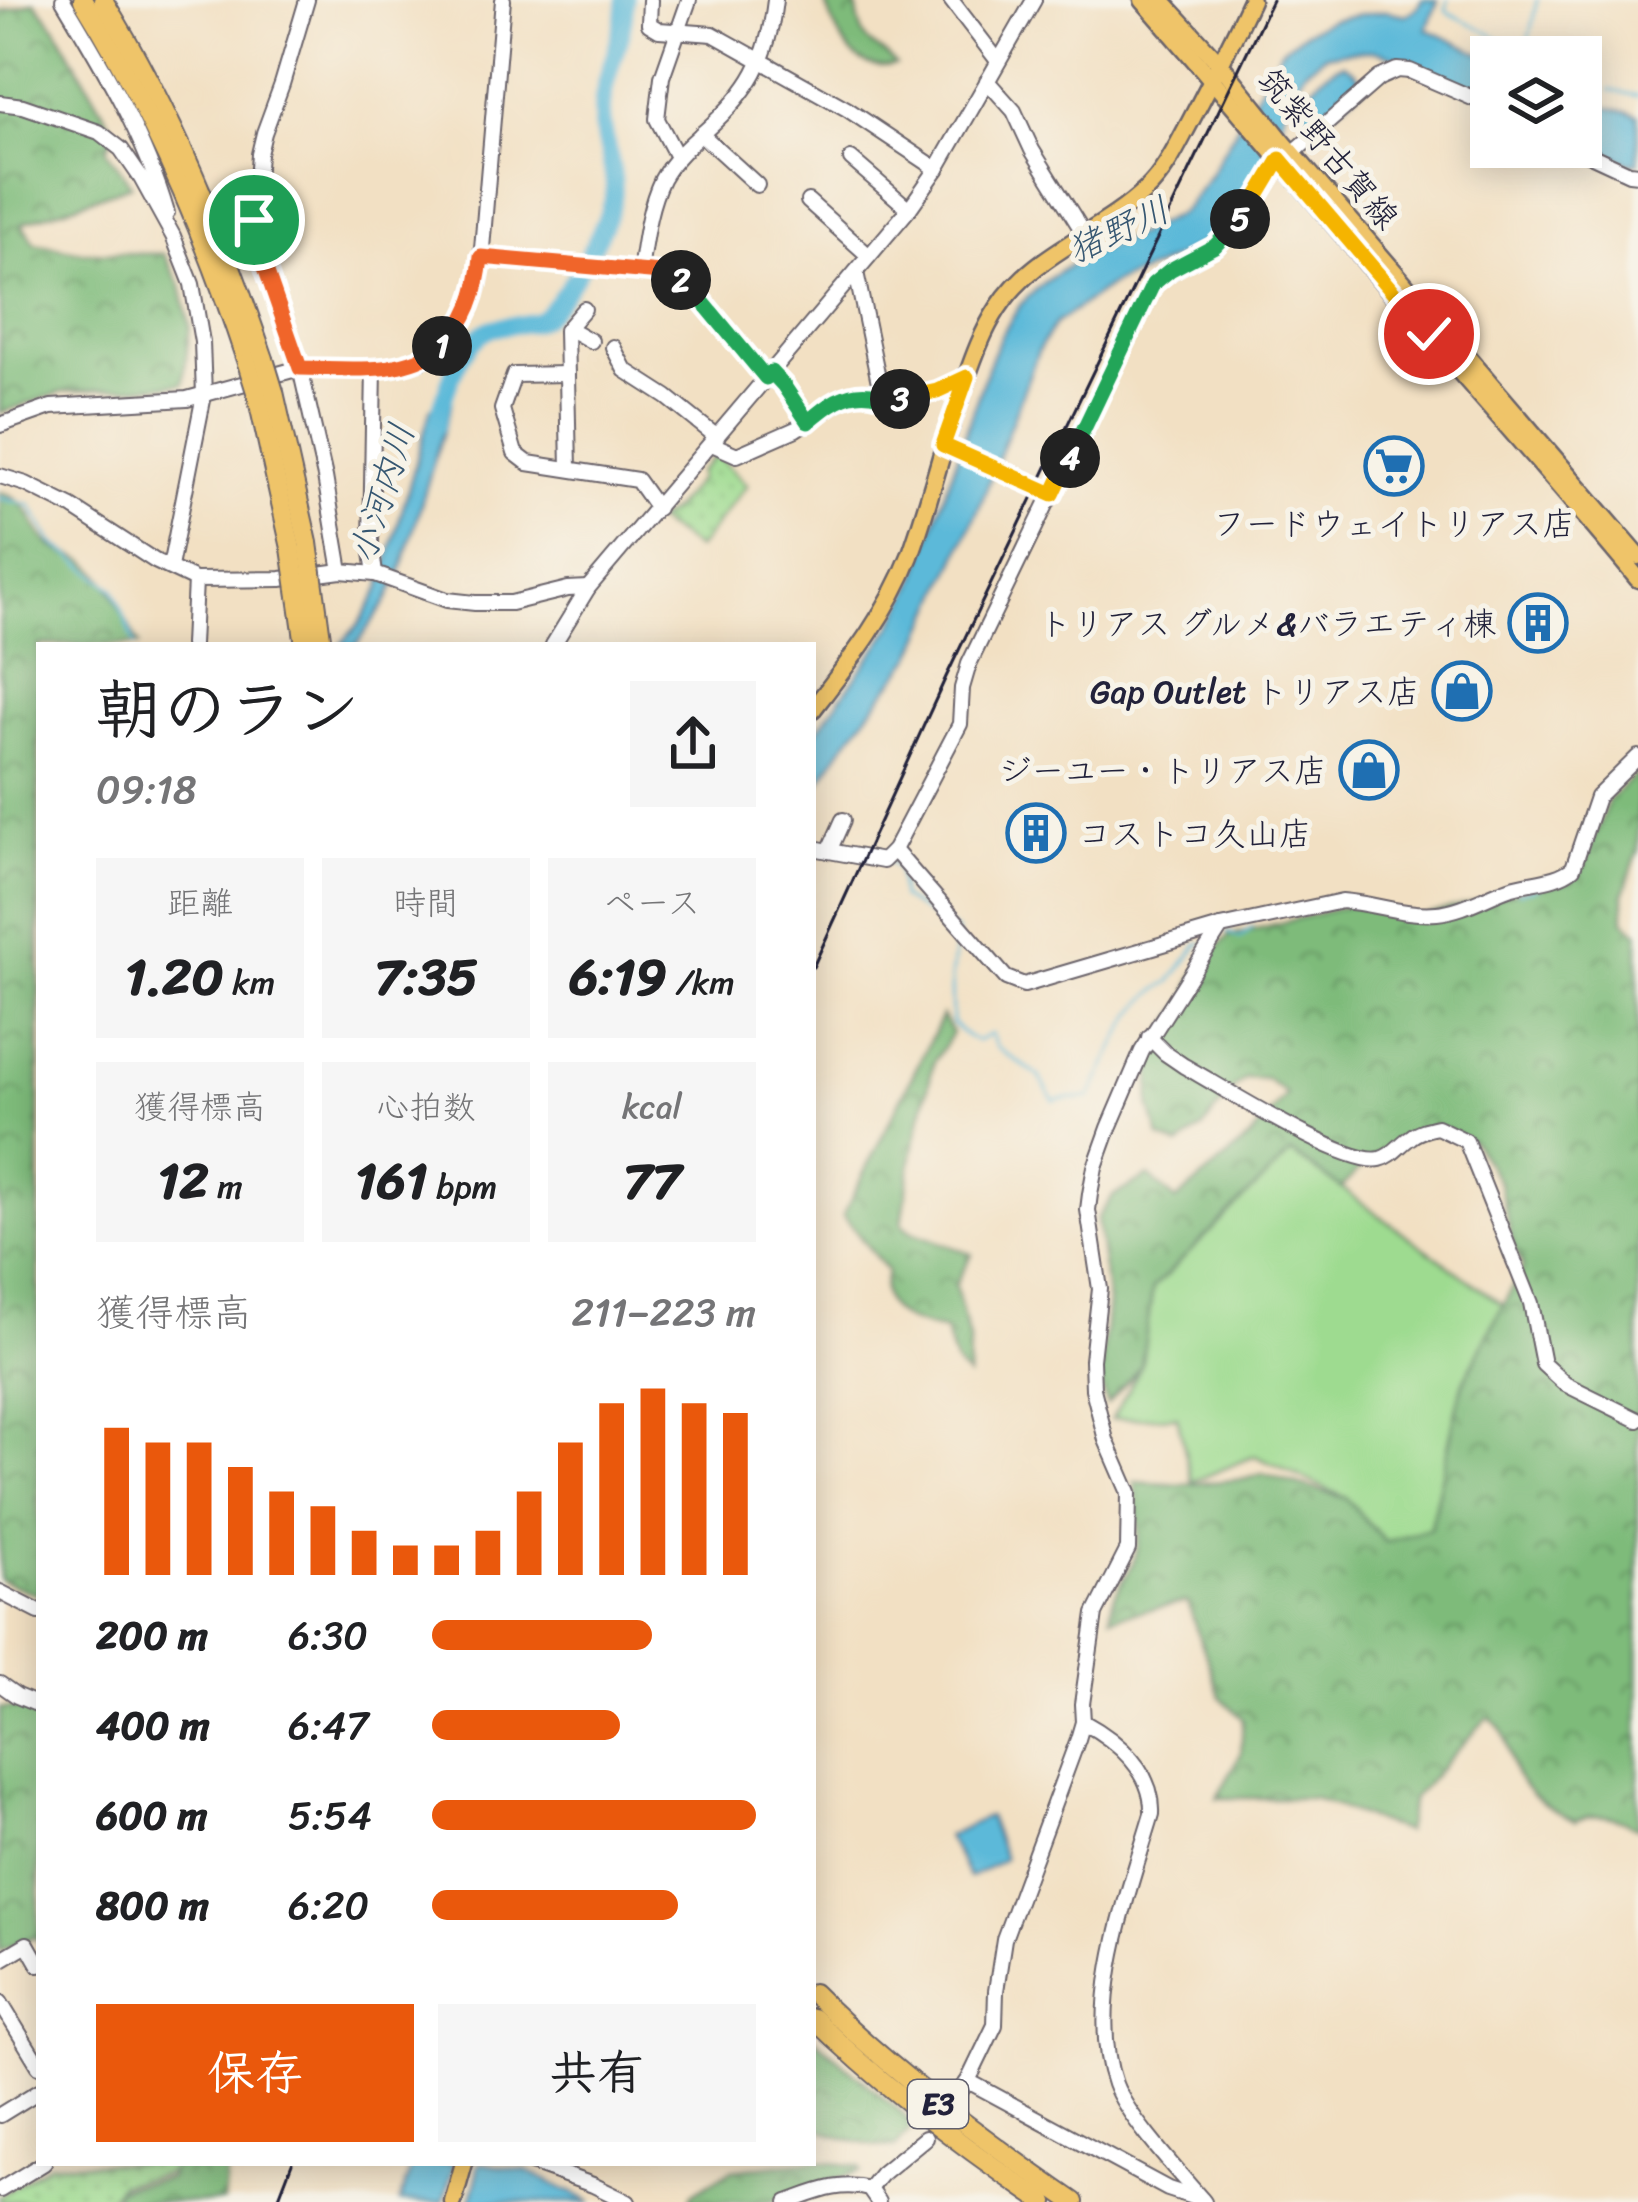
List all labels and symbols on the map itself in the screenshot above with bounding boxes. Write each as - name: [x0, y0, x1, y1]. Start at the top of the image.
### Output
- street label: 筑紫野古賀線: [1242, 54, 1414, 243]
- pin: [203, 169, 305, 271]
- water label: 猪野川: [1056, 178, 1181, 282]
- pin: 5: [1210, 189, 1270, 249]
- pin: 2: [651, 250, 711, 310]
- pin: [1378, 283, 1480, 385]
- pin: 1: [412, 316, 472, 376]
- pin: 3: [870, 369, 930, 429]
- water label: 小河内川: [330, 415, 434, 572]
- pin: 4: [1040, 428, 1100, 488]
- supermarket icon: フードウェイトリアス店: [1363, 435, 1425, 497]
- place label: フードウェイトリアス店: [1213, 495, 1575, 553]
- building icon: トリアス グルメ&バラエティ棟: [1507, 592, 1569, 654]
- place label: トリアス グルメ&バラエティ棟: [1039, 595, 1496, 653]
- shop icon: Gap Outlet トリアス店: [1431, 660, 1493, 722]
- place label: Gap Outlet トリアス店: [1090, 663, 1420, 721]
- shop icon: ジーユー・トリアス店: [1338, 739, 1400, 801]
- place label: ジーユー・トリアス店: [998, 742, 1327, 800]
- building icon: コストコ久山店: [1005, 802, 1067, 864]
- place label: コストコ久山店: [1078, 805, 1312, 863]
- road number: E3: [908, 2080, 968, 2128]

